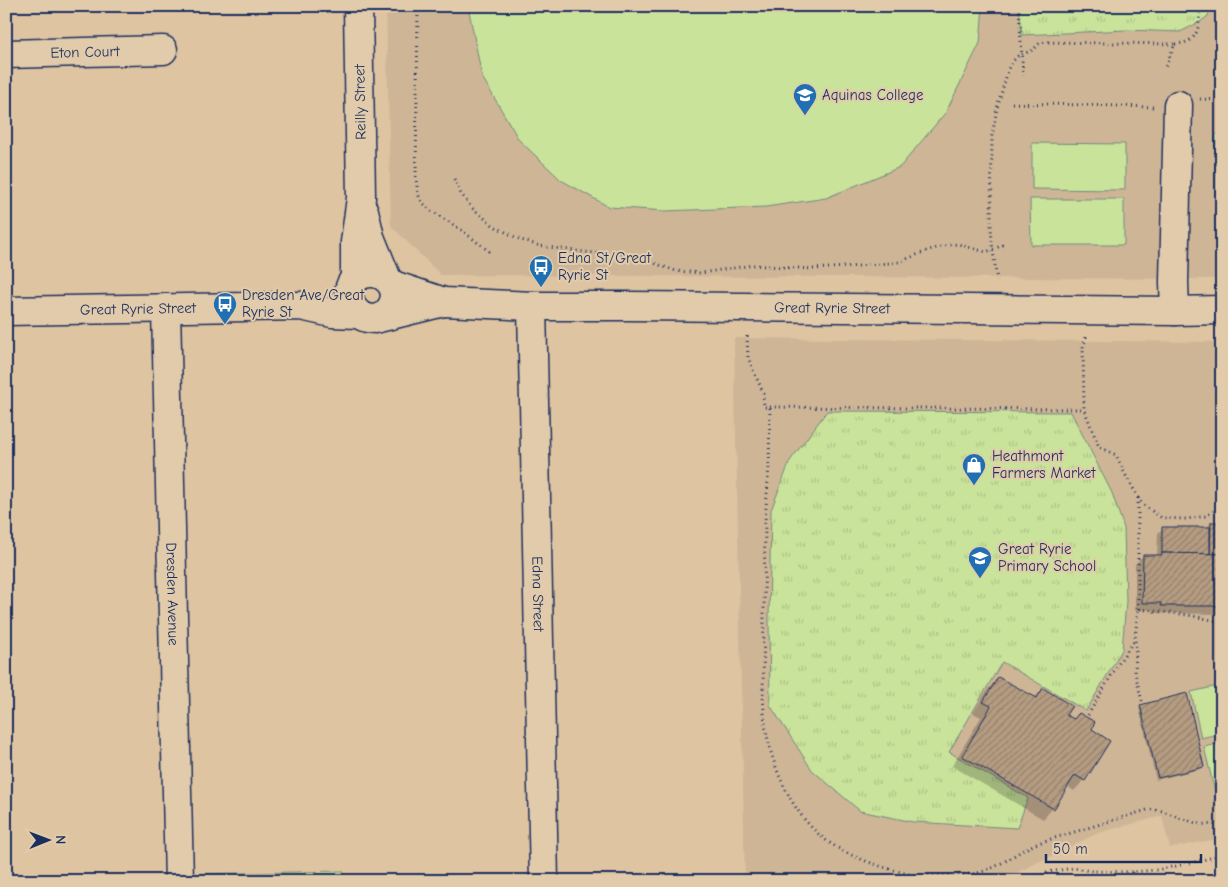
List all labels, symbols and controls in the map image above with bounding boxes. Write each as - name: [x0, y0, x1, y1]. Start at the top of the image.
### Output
- street label: Eton Court: [50, 42, 121, 62]
- street label: Reilly Street: [350, 63, 370, 140]
- school or university icon: Aquinas College: [792, 82, 818, 116]
- place label: Aquinas College: [822, 86, 924, 104]
- place label: Edna St/Great Ryrie St: [558, 249, 652, 284]
- bus stop icon: Edna St/Great Ryrie St: [528, 254, 554, 288]
- place label: Dresden Ave/Great Ryrie St: [242, 286, 365, 321]
- bus stop icon: Dresden Ave/Great Ryrie St: [212, 291, 238, 325]
- street label: Great Ryrie Street: [774, 298, 891, 317]
- street label: Great Ryrie Street: [80, 299, 197, 319]
- place label: Heathmont Farmers Market: [992, 447, 1096, 482]
- shop icon: Heathmont Farmers Market: [961, 452, 987, 486]
- place label: Great Ryrie Primary School: [998, 540, 1096, 575]
- street label: Dresden Avenue: [162, 542, 183, 646]
- school or university icon: Great Ryrie Primary School: [967, 545, 993, 579]
- street label: Edna Street: [528, 556, 548, 633]
- north arrow: [22, 814, 72, 864]
- scale bar: [1046, 832, 1200, 864]
- text: N: [52, 835, 69, 844]
- text: 50 m: [1053, 840, 1088, 858]

